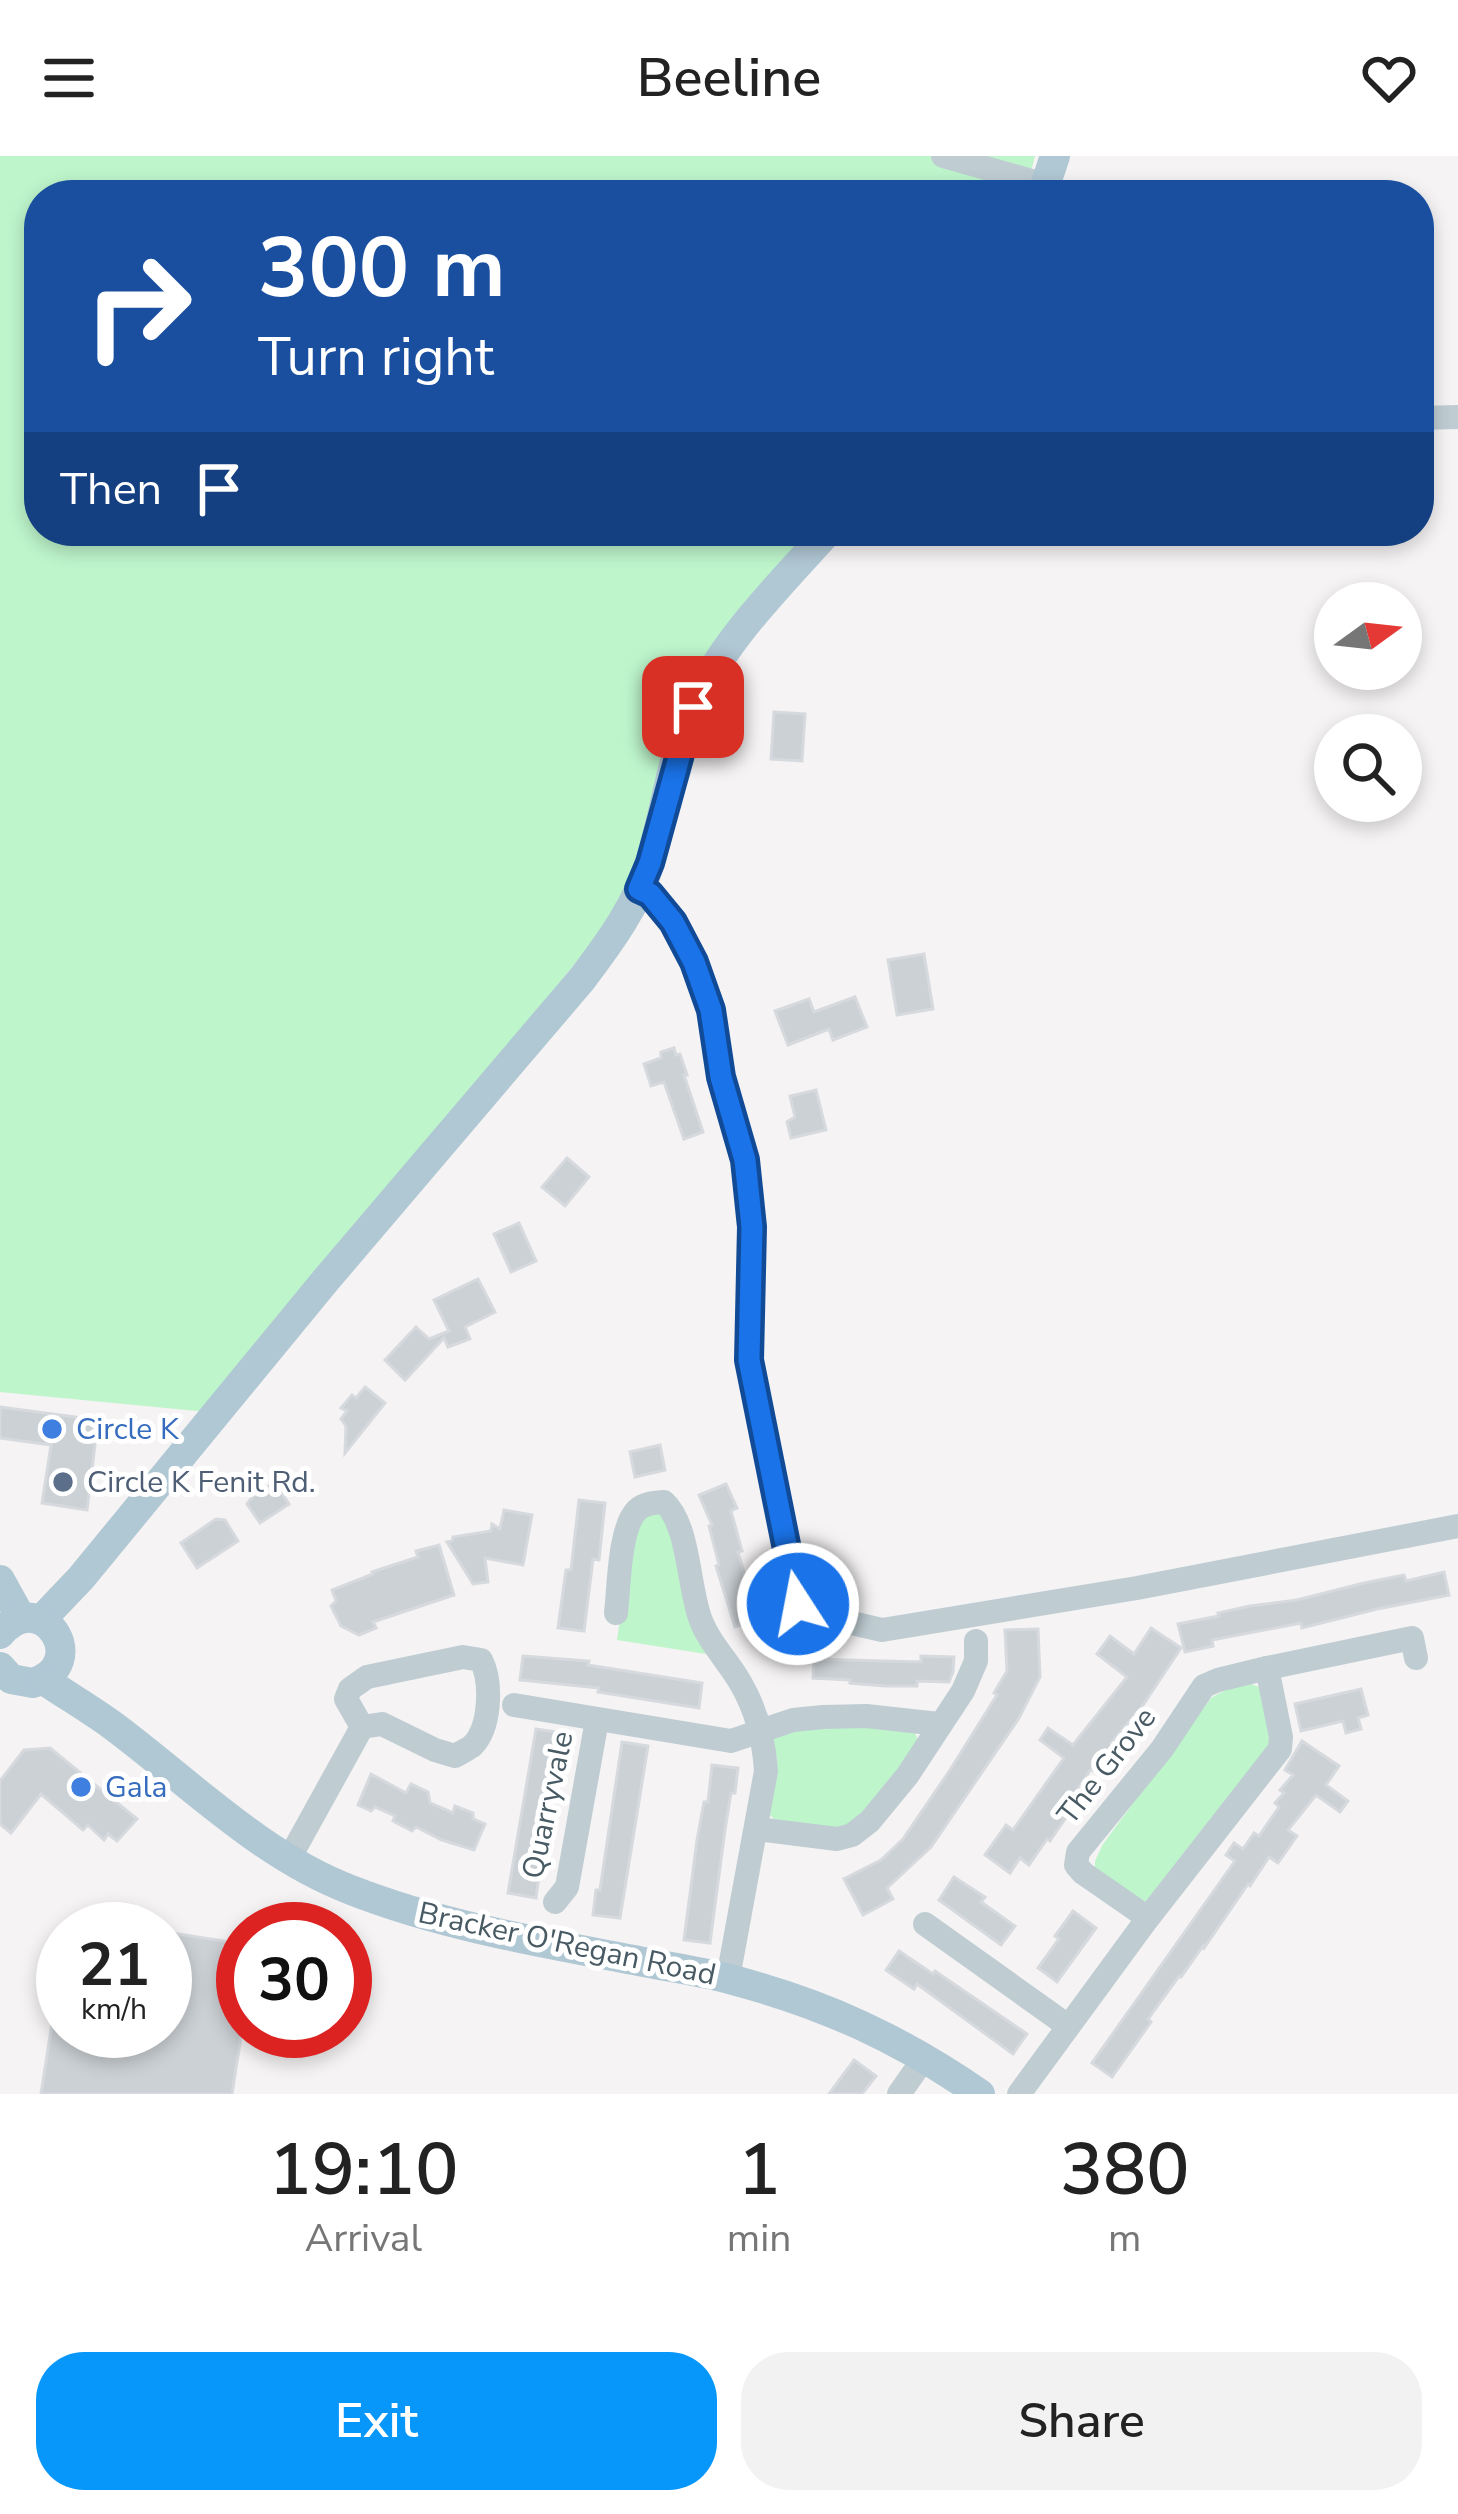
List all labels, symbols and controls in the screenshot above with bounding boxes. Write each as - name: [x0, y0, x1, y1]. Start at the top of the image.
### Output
- text: Beeline: [637, 41, 821, 115]
- icon: menu: [36, 45, 102, 111]
- icon: heart: [1356, 45, 1422, 111]
- text: 300 m: [258, 211, 506, 326]
- icon: right: [60, 228, 216, 384]
- text: Turn right: [258, 320, 494, 394]
- icon: arrive: [186, 456, 252, 522]
- text: Then: [60, 459, 162, 520]
- north arrow: [1314, 582, 1422, 690]
- map controls: [1314, 582, 1422, 822]
- pin: [642, 656, 744, 758]
- icon: arrive: [660, 674, 726, 740]
- button: search: [1314, 714, 1422, 822]
- place label: Circle K: [76, 1409, 180, 1450]
- marker: Circle K: [39, 1416, 65, 1442]
- place label: Circle K Fenit Rd.: [87, 1462, 316, 1503]
- marker: Circle K Fenit Rd.: [50, 1469, 76, 1495]
- position arrow: [735, 1541, 861, 1667]
- street label: The Grove: [1048, 1699, 1166, 1833]
- street label: Quarryvale: [512, 1727, 584, 1883]
- place label: Gala: [105, 1767, 167, 1808]
- marker: Gala: [68, 1774, 94, 1800]
- street label: Bracker O'Regan Road: [415, 1892, 719, 1996]
- speed limit sign: 30: [216, 1902, 372, 2058]
- text: 21: [78, 1924, 150, 2006]
- text: km/h: [81, 1989, 147, 2030]
- text: 19:10: [268, 2121, 458, 2219]
- text: 1: [738, 2121, 781, 2219]
- text: 380: [1060, 2121, 1189, 2219]
- text: Arrival: [305, 2212, 422, 2265]
- text: min: [727, 2212, 791, 2265]
- text: m: [1108, 2212, 1141, 2265]
- button: Exit: [36, 2352, 717, 2490]
- button: Share: [741, 2352, 1422, 2490]

